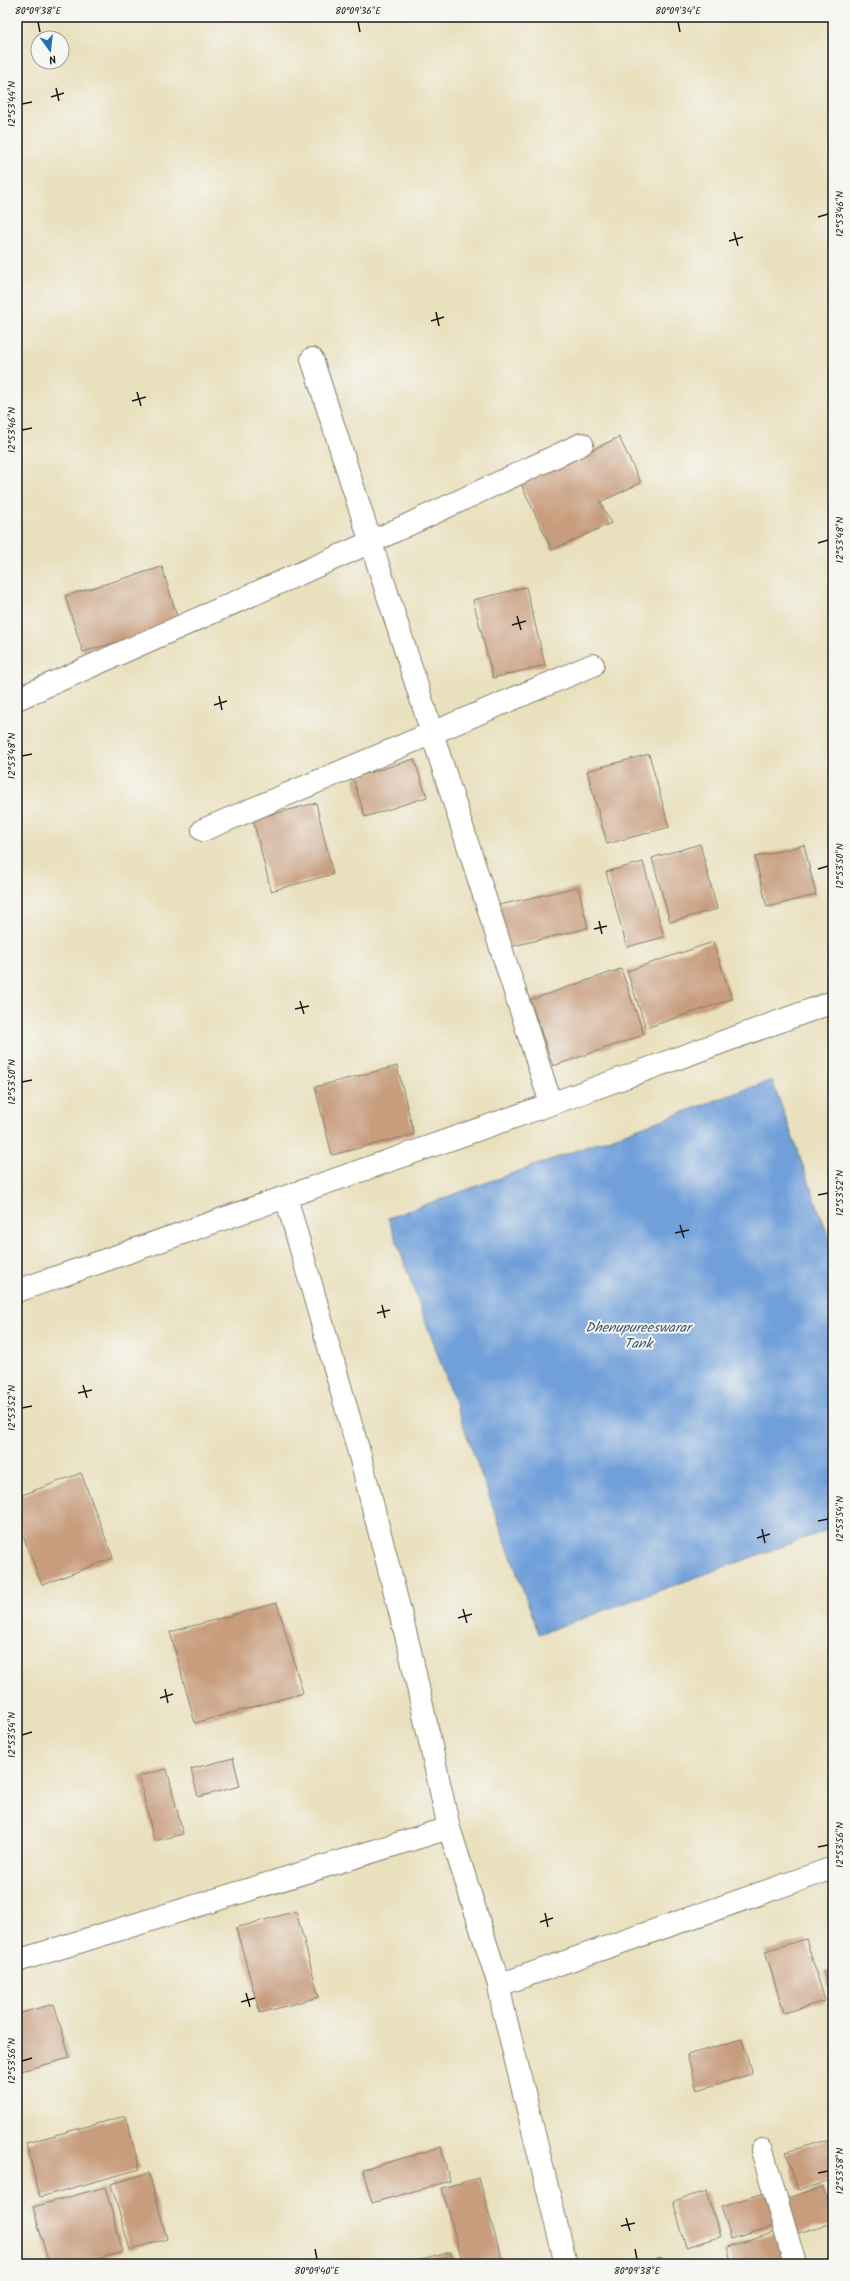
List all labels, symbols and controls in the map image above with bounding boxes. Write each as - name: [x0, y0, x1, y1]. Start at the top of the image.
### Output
- text: 80°09'38"E: [15, 3, 62, 19]
- text: 80°09'36"E: [335, 3, 382, 19]
- text: 80°09'34"E: [655, 3, 702, 19]
- north arrow: [30, 30, 70, 70]
- text: N: [47, 49, 58, 68]
- text: 12°53'44"N: [4, 81, 20, 127]
- text: 12°53'46"N: [832, 191, 848, 237]
- text: 12°53'46"N: [4, 407, 20, 453]
- text: 12°53'48"N: [832, 517, 848, 563]
- text: 12°53'48"N: [4, 733, 20, 779]
- text: 12°53'50"N: [832, 843, 848, 889]
- text: 12°53'50"N: [4, 1059, 20, 1105]
- text: 12°53'52"N: [832, 1170, 848, 1216]
- water label: Dhenupureeswarar Tank: [585, 1317, 694, 1355]
- text: 12°53'52"N: [4, 1385, 20, 1431]
- text: 12°53'54"N: [832, 1496, 848, 1542]
- text: 12°53'54"N: [4, 1712, 20, 1758]
- text: 12°53'56"N: [832, 1822, 848, 1868]
- text: 12°53'56"N: [4, 2038, 20, 2084]
- text: 12°53'58"N: [832, 2148, 848, 2194]
- text: 80°09'40"E: [294, 2263, 341, 2279]
- text: 80°09'38"E: [614, 2263, 661, 2279]

